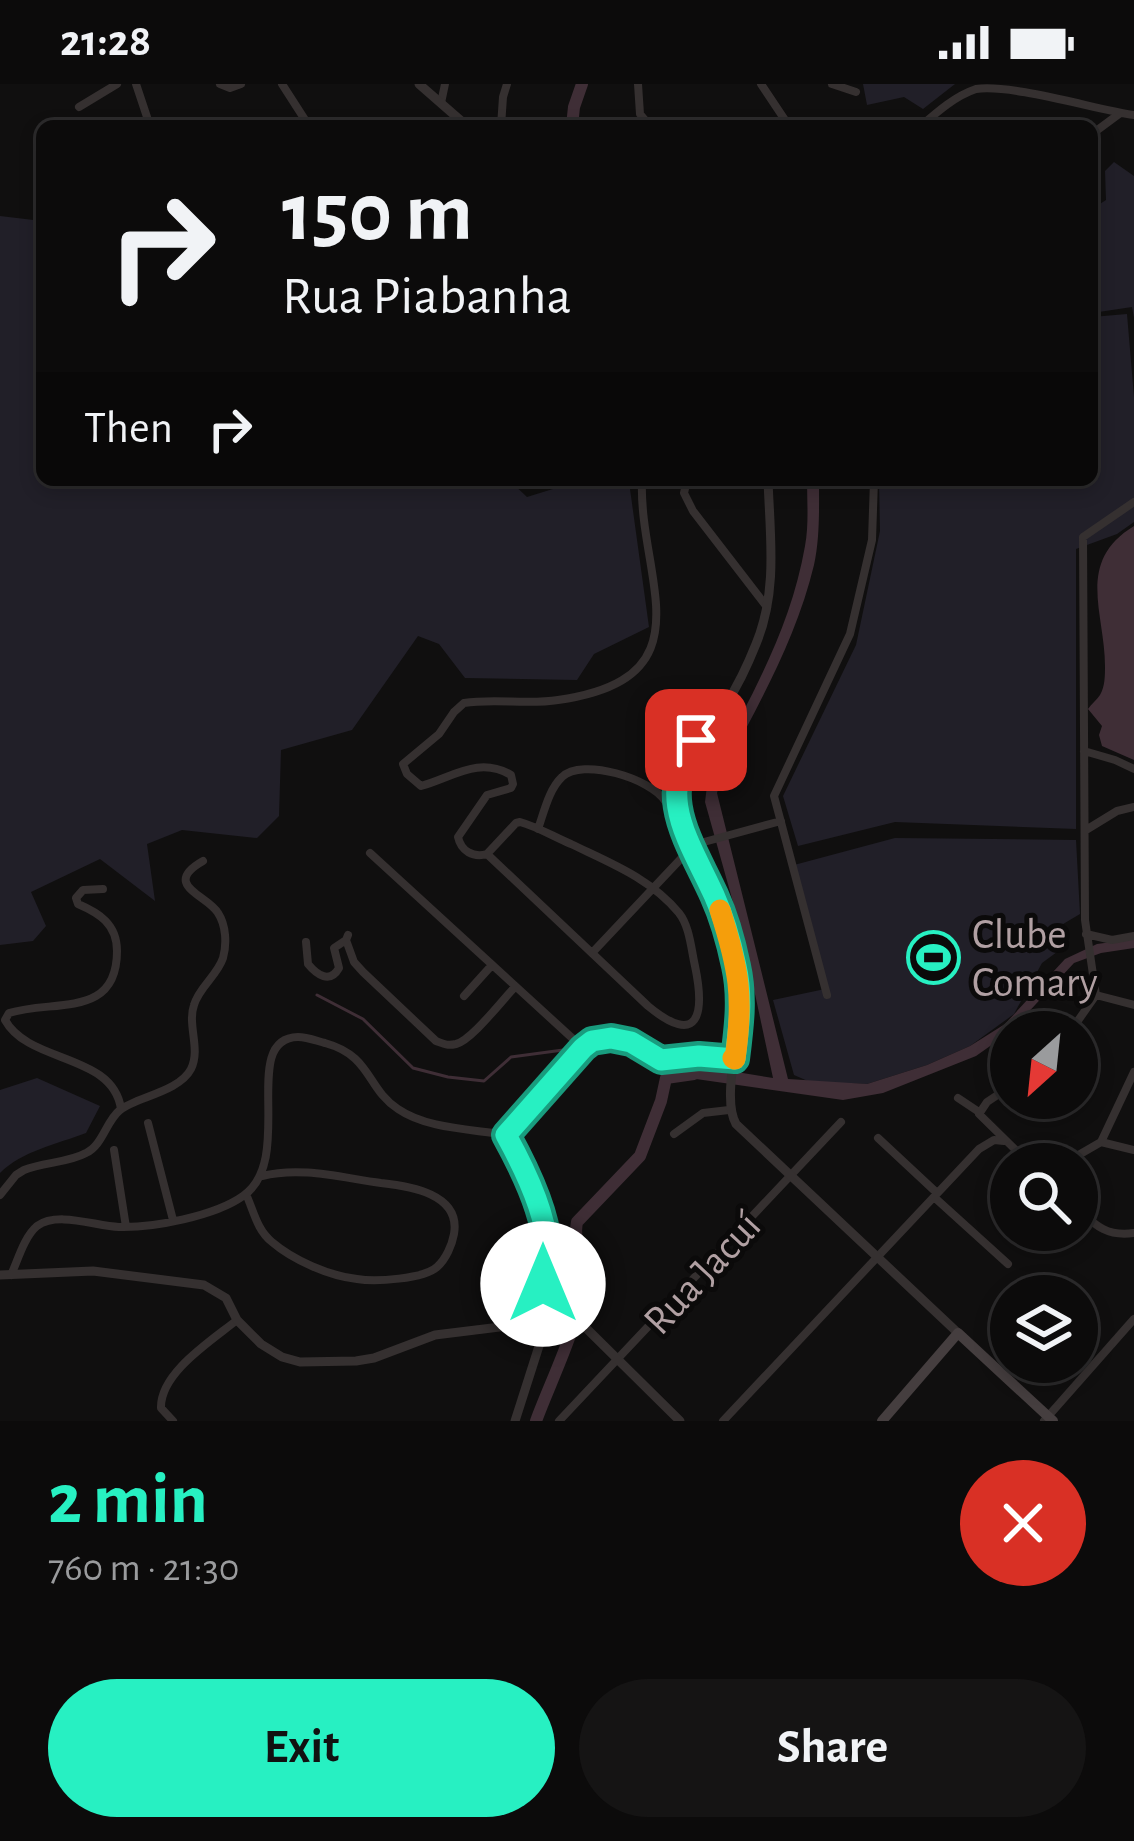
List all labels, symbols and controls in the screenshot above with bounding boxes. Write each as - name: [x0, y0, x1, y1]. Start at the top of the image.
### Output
- text: 21:28: [60, 19, 151, 64]
- icon: right: [84, 168, 240, 324]
- text: 150 m: [282, 172, 473, 256]
- text: Rua Piabanha: [282, 270, 571, 324]
- icon: right: [197, 396, 263, 462]
- text: Then: [84, 406, 173, 451]
- pin: [645, 689, 747, 791]
- icon: arrive: [663, 707, 729, 773]
- place label: Clube Comary: [972, 914, 1098, 1004]
- sports icon: Clube Comary: [905, 929, 961, 985]
- north arrow: [990, 1011, 1098, 1119]
- map controls: [990, 1011, 1098, 1383]
- button: search: [990, 1143, 1098, 1251]
- street label: Rua Jacuí: [636, 1204, 769, 1342]
- position arrow: [480, 1221, 606, 1347]
- button: layers: [990, 1275, 1098, 1383]
- button: close: [960, 1460, 1086, 1586]
- text: 2 min: [48, 1464, 208, 1536]
- text: 760 m · 21:30: [48, 1549, 239, 1588]
- button: Exit: [48, 1679, 555, 1817]
- button: Share: [579, 1679, 1086, 1817]

